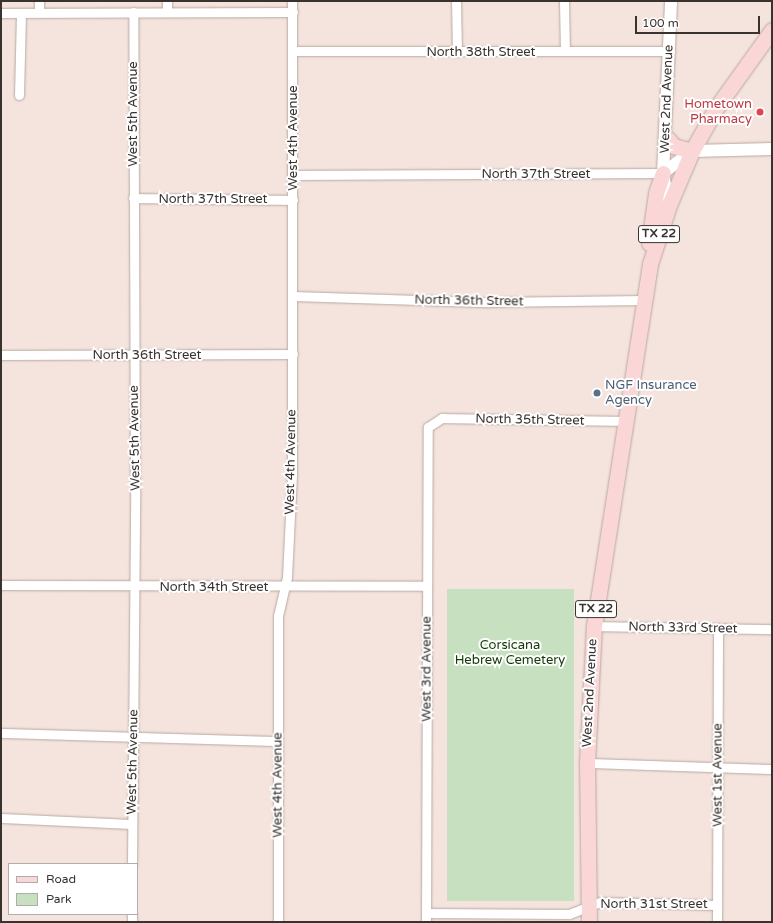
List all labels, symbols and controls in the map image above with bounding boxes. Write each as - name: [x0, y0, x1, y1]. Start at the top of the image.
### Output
- scale bar: [637, 8, 762, 34]
- text: 100 m: [642, 16, 679, 30]
- street label: North 38th Street: [426, 44, 536, 60]
- street label: West 2nd Avenue: [657, 44, 677, 154]
- street label: West 5th Avenue: [125, 61, 141, 167]
- street label: West 4th Avenue: [285, 85, 301, 191]
- place label: Hometown Pharmacy: [684, 97, 752, 128]
- marker: Hometown Pharmacy: [755, 107, 765, 117]
- street label: North 37th Street: [481, 166, 591, 182]
- street label: North 37th Street: [158, 191, 268, 207]
- road number: TX 22: [638, 224, 680, 244]
- street label: North 36th Street: [414, 292, 524, 310]
- street label: North 36th Street: [92, 347, 202, 363]
- place label: NGF Insurance Agency: [605, 378, 697, 409]
- street label: West 5th Avenue: [126, 385, 144, 491]
- marker: NGF Insurance Agency: [592, 388, 602, 398]
- street label: West 4th Avenue: [282, 409, 300, 515]
- street label: North 35th Street: [475, 411, 585, 429]
- street label: North 34th Street: [159, 579, 269, 595]
- road number: TX 22: [575, 599, 617, 619]
- street label: West 3rd Avenue: [419, 616, 435, 722]
- street label: North 33rd Street: [628, 619, 738, 637]
- park label: Corsicana Hebrew Cemetery: [455, 638, 565, 669]
- street label: West 2nd Avenue: [579, 638, 601, 748]
- street label: West 5th Avenue: [124, 709, 142, 815]
- street label: West 1st Avenue: [710, 723, 726, 827]
- street label: West 4th Avenue: [270, 732, 286, 838]
- legend: [8, 863, 138, 915]
- text: Road: [46, 872, 76, 886]
- text: Park: [46, 892, 72, 906]
- street label: North 31st Street: [600, 896, 708, 912]

